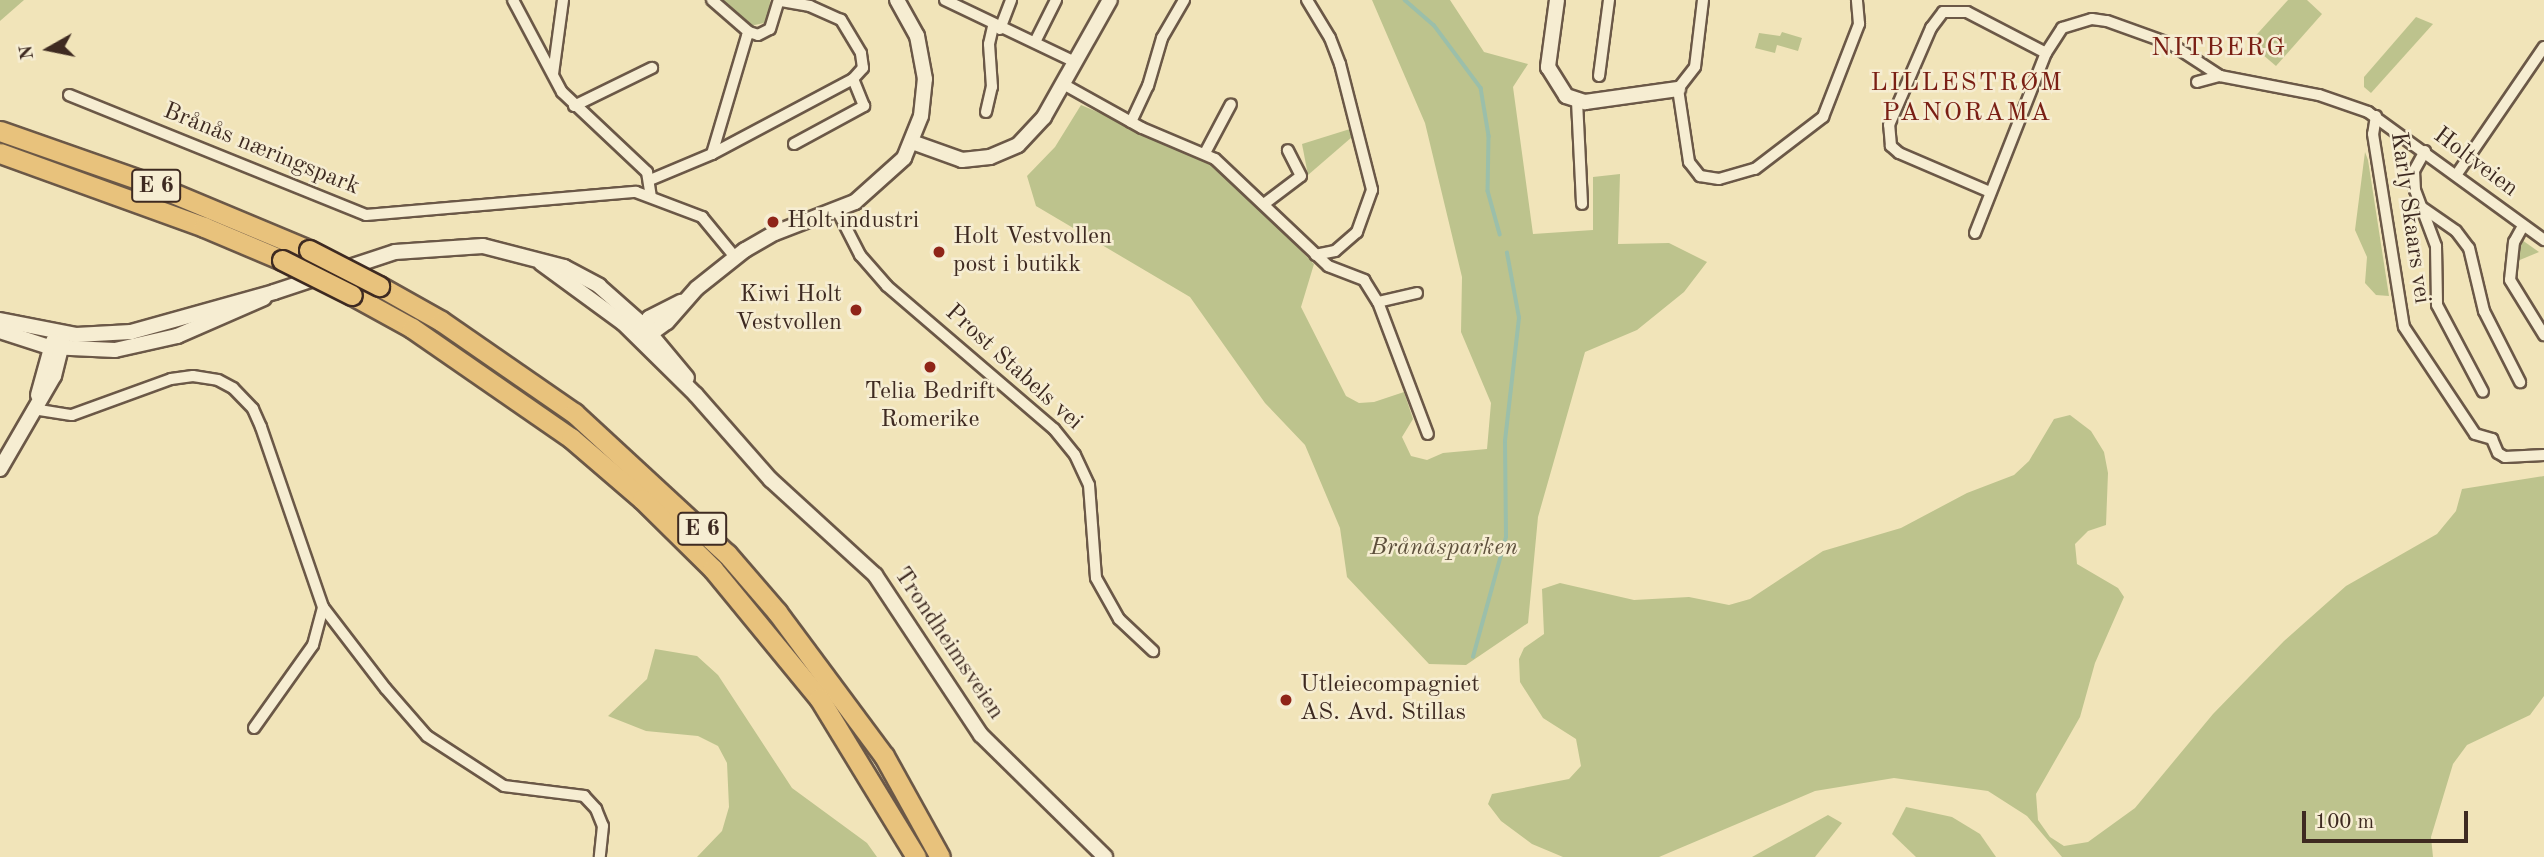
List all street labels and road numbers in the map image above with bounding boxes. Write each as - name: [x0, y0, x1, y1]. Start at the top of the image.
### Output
- street label: Brånås næringspark: [159, 97, 363, 203]
- street label: Holtveien: [2427, 122, 2523, 204]
- street label: Karly Skaars vei: [2383, 130, 2435, 306]
- road number: E 6: [130, 167, 182, 206]
- street label: Prost Stabels vei: [938, 299, 1088, 437]
- road number: E 6: [676, 509, 728, 548]
- street label: Trondheimsveien: [886, 562, 1010, 726]

